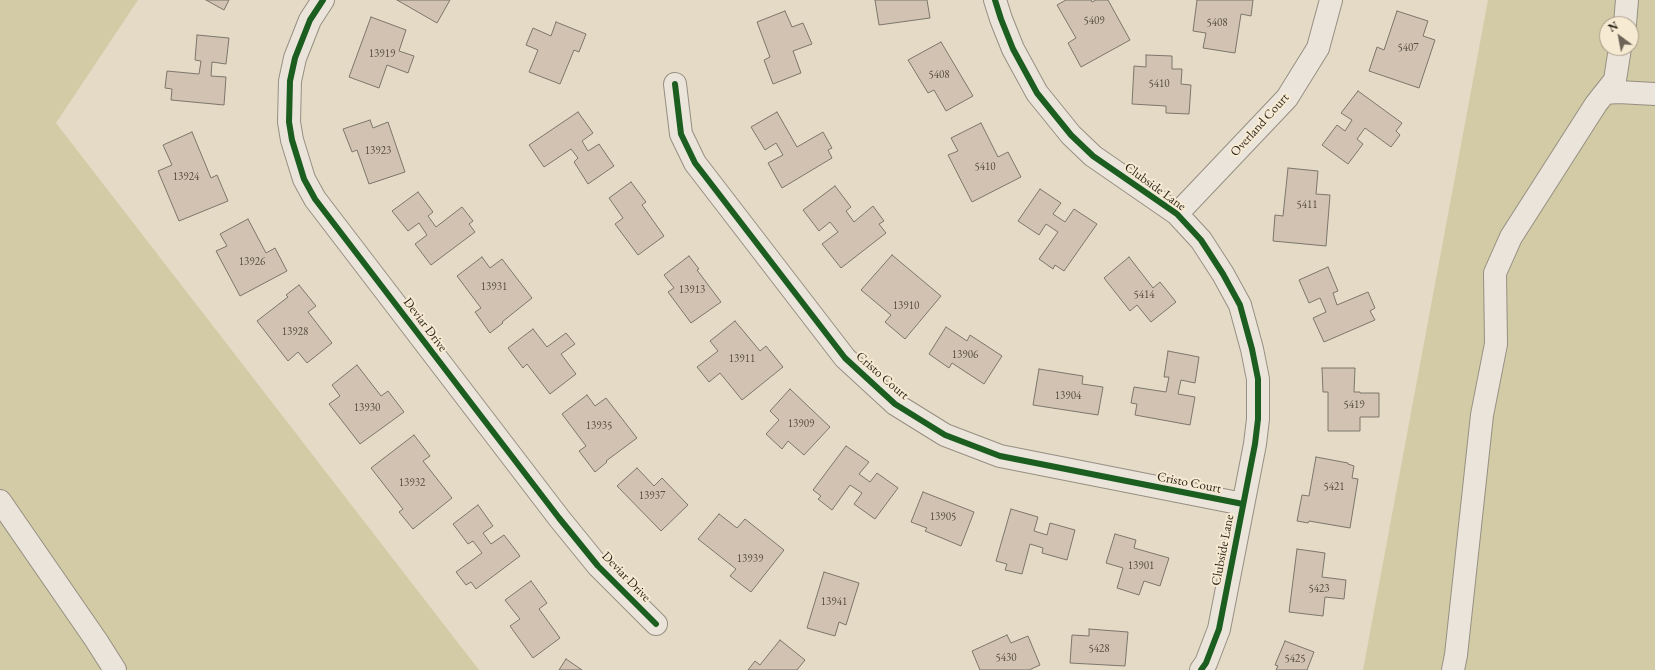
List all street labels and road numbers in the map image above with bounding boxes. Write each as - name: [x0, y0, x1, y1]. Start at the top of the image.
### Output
- street label: Overland Court: [1227, 90, 1293, 160]
- street label: Clubside Lane: [1121, 159, 1189, 215]
- street label: Deviar Drive: [400, 295, 450, 355]
- street label: Cristo Court: [852, 349, 912, 403]
- street label: Cristo Court: [1156, 469, 1222, 497]
- street label: Clubside Lane: [1208, 513, 1238, 587]
- street label: Deviar Drive: [598, 549, 654, 605]

